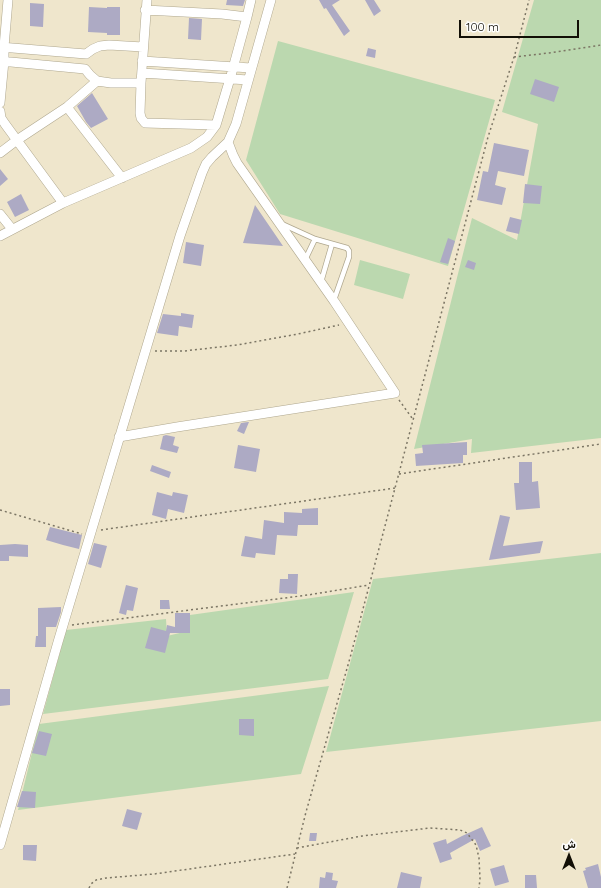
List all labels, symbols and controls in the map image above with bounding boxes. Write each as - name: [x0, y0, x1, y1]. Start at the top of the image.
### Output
- scale bar: [461, 12, 581, 38]
- text: 100 m: [466, 19, 499, 34]
- north arrow: [549, 836, 589, 876]
- text: ش: [562, 837, 576, 851]

